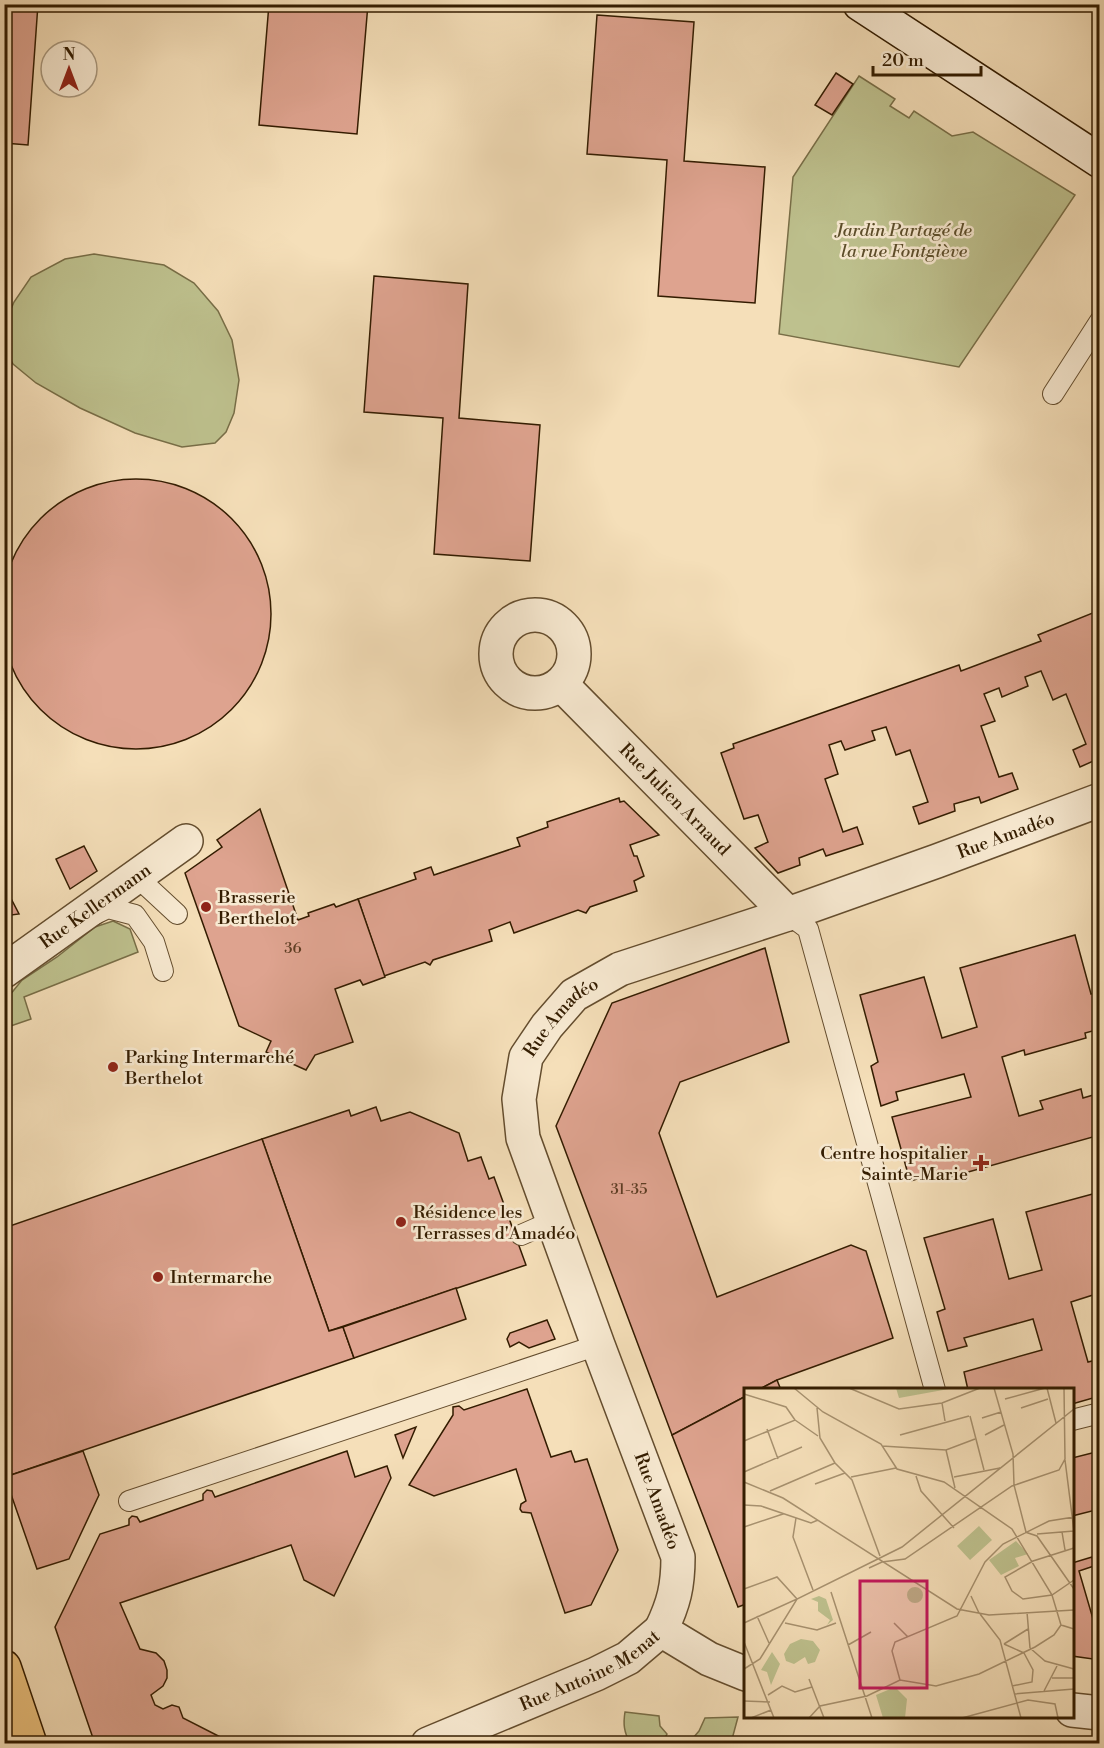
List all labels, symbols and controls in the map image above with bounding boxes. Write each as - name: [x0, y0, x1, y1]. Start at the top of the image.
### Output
- north arrow: [39, 39, 99, 99]
- scale bar: [873, 39, 981, 77]
- text: N: [63, 45, 76, 65]
- text: 20 m: [882, 49, 924, 72]
- park label: Jardin Partagé de la rue Fontgiève: [834, 219, 973, 263]
- street label: Rue Julien Arnaud: [614, 738, 736, 861]
- street label: Rue Amadéo: [954, 807, 1058, 864]
- street label: Rue Kellermann: [35, 858, 156, 954]
- place label: Brasserie Berthelot: [217, 886, 297, 930]
- marker: Brasserie Berthelot: [199, 900, 213, 914]
- house number: 36: [284, 939, 302, 958]
- street label: Rue Amadéo: [518, 972, 603, 1061]
- place label: Parking Intermarché Berthelot: [124, 1046, 294, 1090]
- marker: Parking Intermarché Berthelot: [106, 1060, 120, 1074]
- place label: Centre hospitalier Sainte-Marie: [820, 1142, 968, 1186]
- marker: Centre hospitalier Sainte-Marie: [972, 1154, 990, 1172]
- house number: 31-35: [611, 1180, 647, 1199]
- place label: Résidence les Terrasses d'Amadéo: [413, 1201, 575, 1245]
- marker: Résidence les Terrasses d'Amadéo: [394, 1215, 408, 1229]
- place label: Intermarche: [170, 1266, 272, 1289]
- marker: Intermarche: [151, 1270, 165, 1284]
- inset map: [744, 1388, 1074, 1718]
- street label: Rue Amadéo: [629, 1449, 685, 1553]
- street label: Rue Antoine Menat: [516, 1624, 665, 1716]

